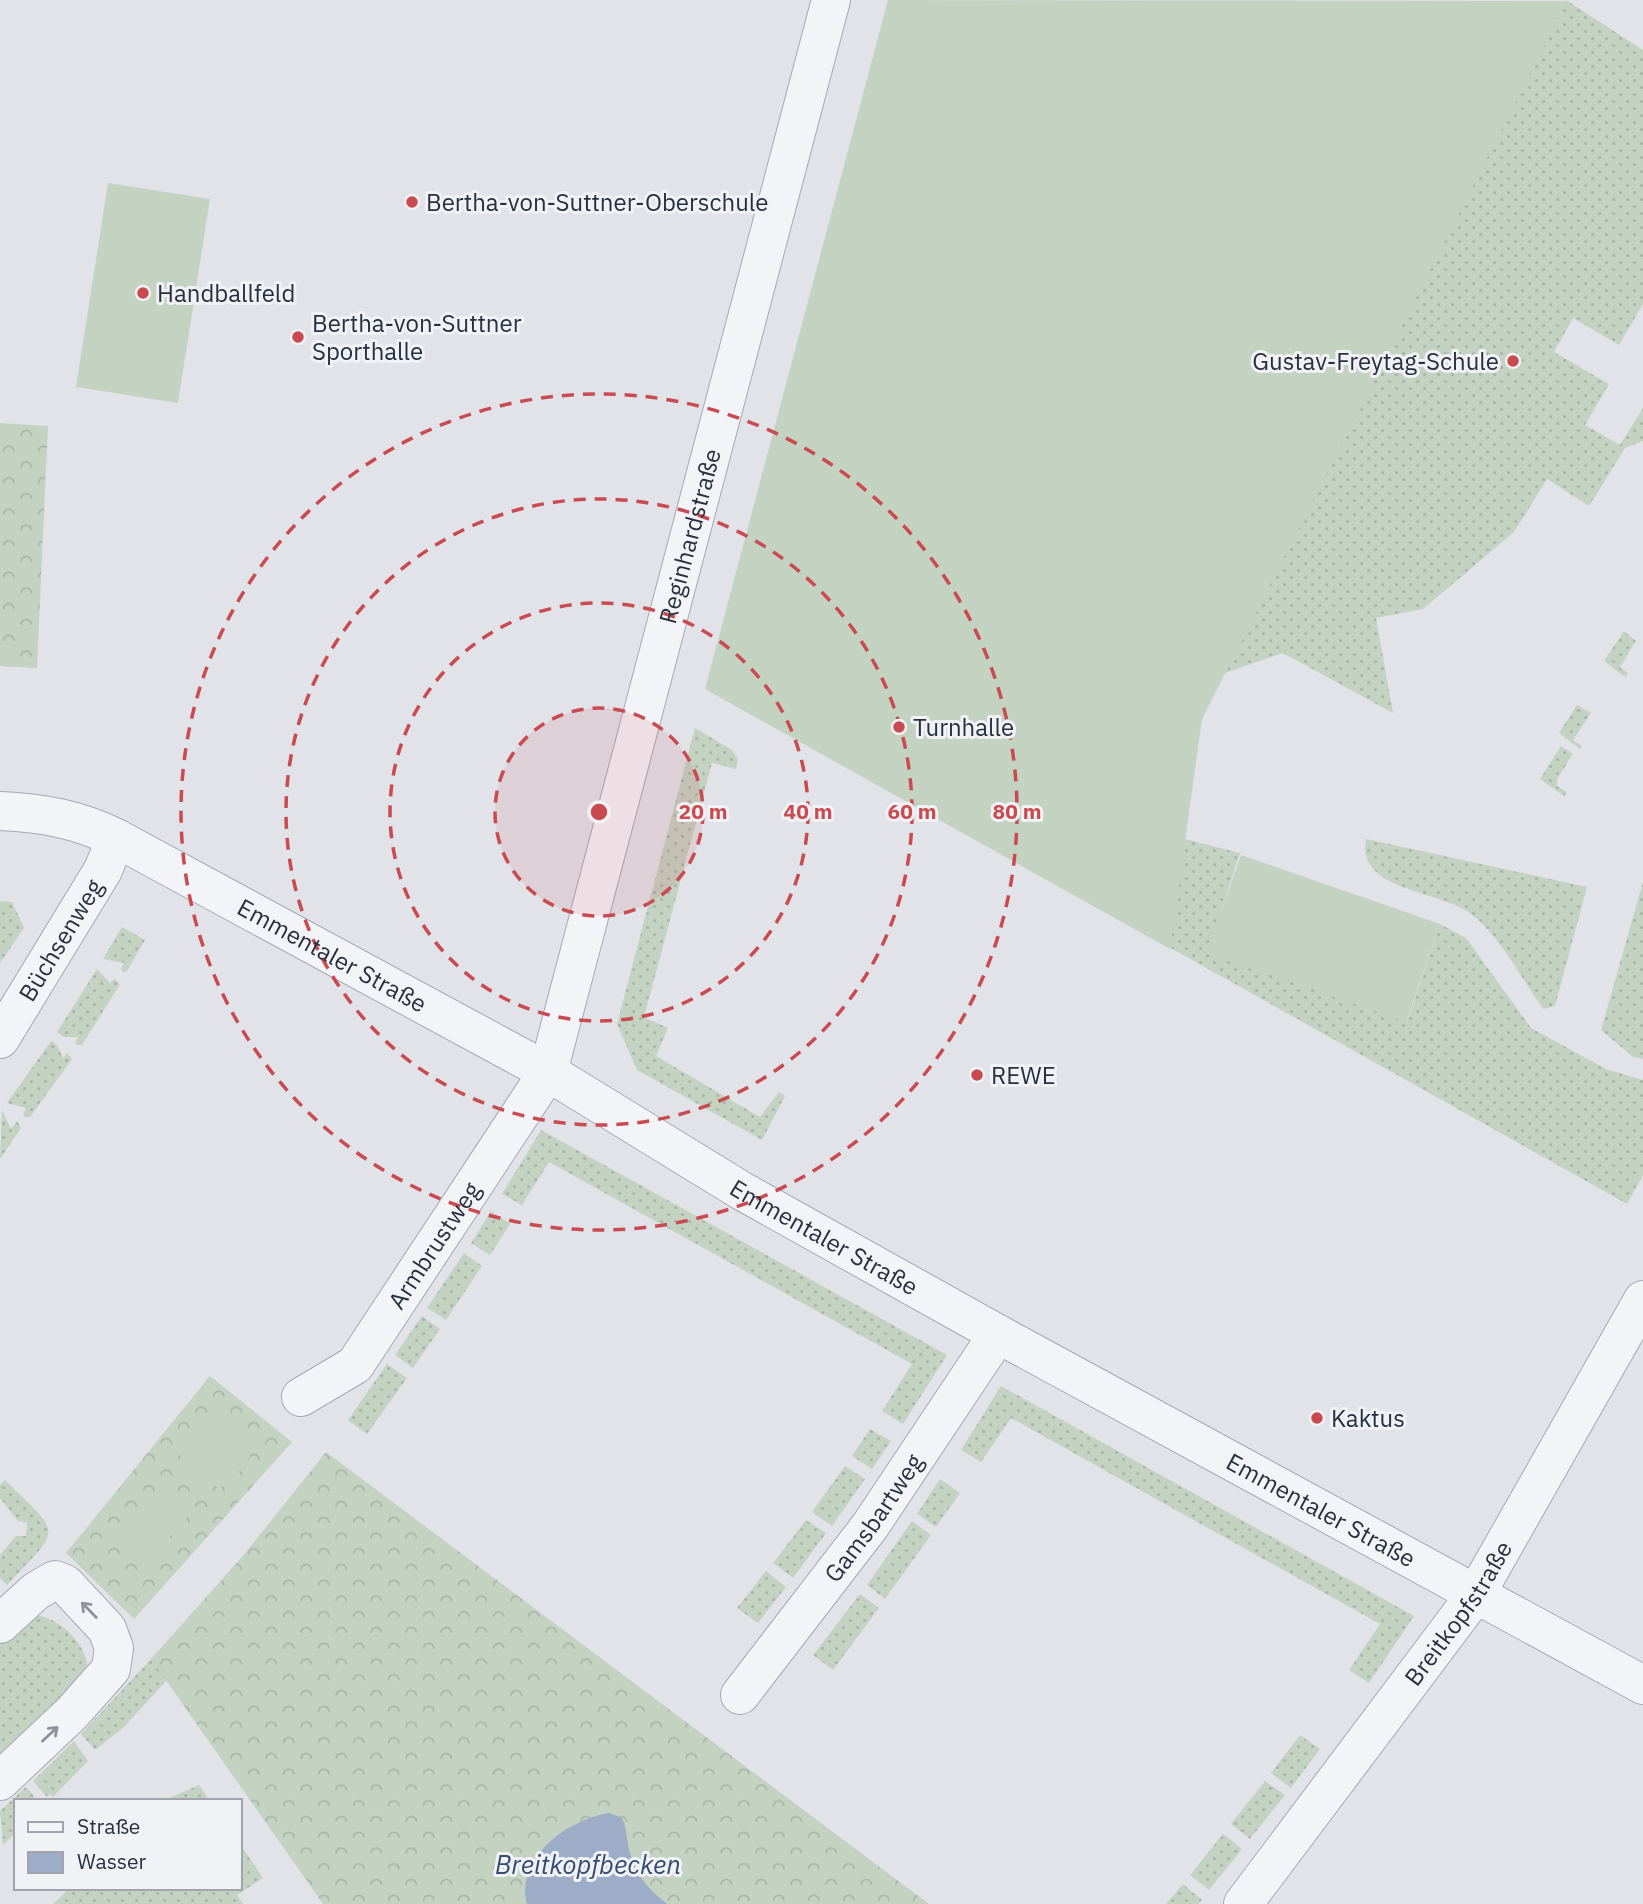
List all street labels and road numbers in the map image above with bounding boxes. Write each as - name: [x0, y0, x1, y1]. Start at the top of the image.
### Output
- street label: Reginhardstraße: [651, 445, 728, 627]
- street label: Büchsenweg: [11, 873, 110, 1007]
- street label: Emmentaler Straße: [232, 891, 433, 1019]
- street label: Emmentaler Straße: [724, 1171, 924, 1302]
- street label: Armbrustweg: [380, 1175, 487, 1315]
- street label: Emmentaler Straße: [1221, 1445, 1421, 1574]
- street label: Gamsbartweg: [817, 1447, 930, 1588]
- street label: Breitkopfstraße: [1397, 1535, 1519, 1692]

